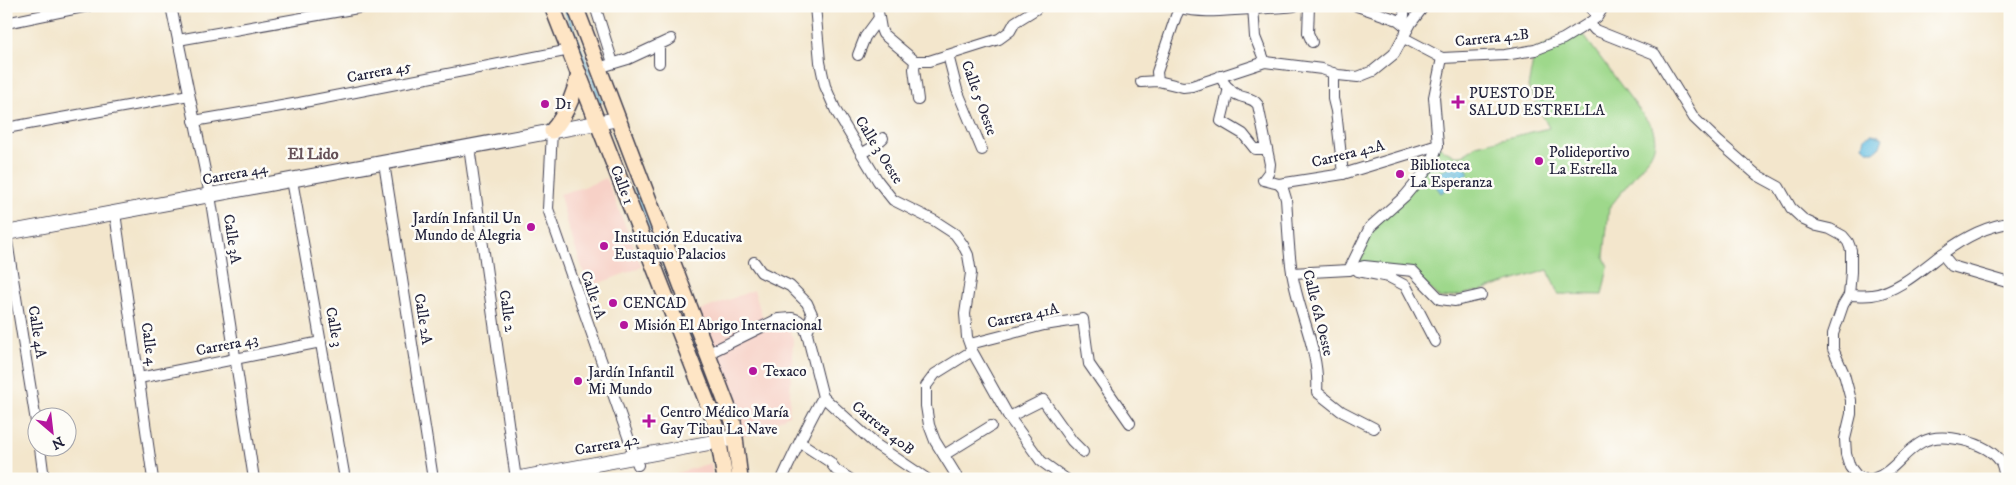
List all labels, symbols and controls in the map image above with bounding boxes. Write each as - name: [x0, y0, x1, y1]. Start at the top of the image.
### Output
- street label: Carrera 42B: [1454, 25, 1530, 51]
- street label: Carrera 45: [345, 56, 413, 88]
- street label: Calle 5 Oeste: [957, 58, 1001, 138]
- place label: PUESTO DE SALUD ESTRELLA: [1469, 84, 1605, 120]
- place label: D1: [555, 95, 572, 114]
- marker: PUESTO DE SALUD ESTRELLA: [1451, 95, 1465, 109]
- marker: D1: [539, 98, 551, 110]
- street label: Calle 3 Oeste: [851, 113, 907, 187]
- street label: Carrera 42A: [1310, 136, 1387, 172]
- place label: Polideportivo La Estrella: [1549, 143, 1630, 179]
- district label: El Lido: [288, 144, 339, 164]
- marker: Polideportivo La Estrella: [1533, 155, 1545, 167]
- place label: Biblioteca La Esperanza: [1410, 156, 1493, 192]
- street label: Carrera 44: [201, 158, 270, 190]
- street label: Calle 1: [606, 163, 638, 207]
- marker: Biblioteca La Esperanza: [1394, 168, 1406, 180]
- place label: Jardín Infantil Un Mundo de Alegria: [411, 209, 522, 245]
- street label: Calle 3A: [219, 213, 245, 266]
- marker: Jardín Infantil Un Mundo de Alegria: [525, 221, 537, 233]
- place label: Institución Educativa Eustaquio Palacios: [614, 228, 743, 264]
- marker: Institución Educativa Eustaquio Palacios: [598, 240, 610, 252]
- street label: Calle 1A: [576, 268, 610, 322]
- street label: Calle 6A Oeste: [1298, 268, 1338, 358]
- street label: Calle 2: [495, 289, 519, 334]
- street label: Calle 2A: [410, 292, 436, 346]
- place label: CENCAD: [623, 294, 686, 313]
- marker: CENCAD: [607, 297, 619, 309]
- street label: Carrera 41A: [986, 299, 1061, 333]
- street label: Calle 4A: [23, 304, 51, 360]
- street label: Calle 3: [321, 305, 347, 349]
- place label: Misión El Abrigo Internacional: [634, 316, 822, 335]
- marker: Misión El Abrigo Internacional: [618, 319, 630, 331]
- street label: Calle 4: [137, 321, 161, 367]
- street label: Carrera 43: [194, 330, 260, 360]
- place label: Texaco: [763, 362, 807, 381]
- place label: Jardín Infantil Mi Mundo: [586, 363, 675, 399]
- marker: Texaco: [747, 365, 759, 377]
- marker: Jardín Infantil Mi Mundo: [572, 375, 584, 387]
- street label: Carrera 40B: [848, 397, 918, 459]
- place label: Centro Médico María Gay Tibau La Nave: [660, 403, 789, 439]
- north arrow: [28, 408, 78, 458]
- marker: Centro Médico María Gay Tibau La Nave: [642, 414, 656, 428]
- street label: Carrera 42: [573, 430, 641, 460]
- text: N: [48, 432, 67, 453]

